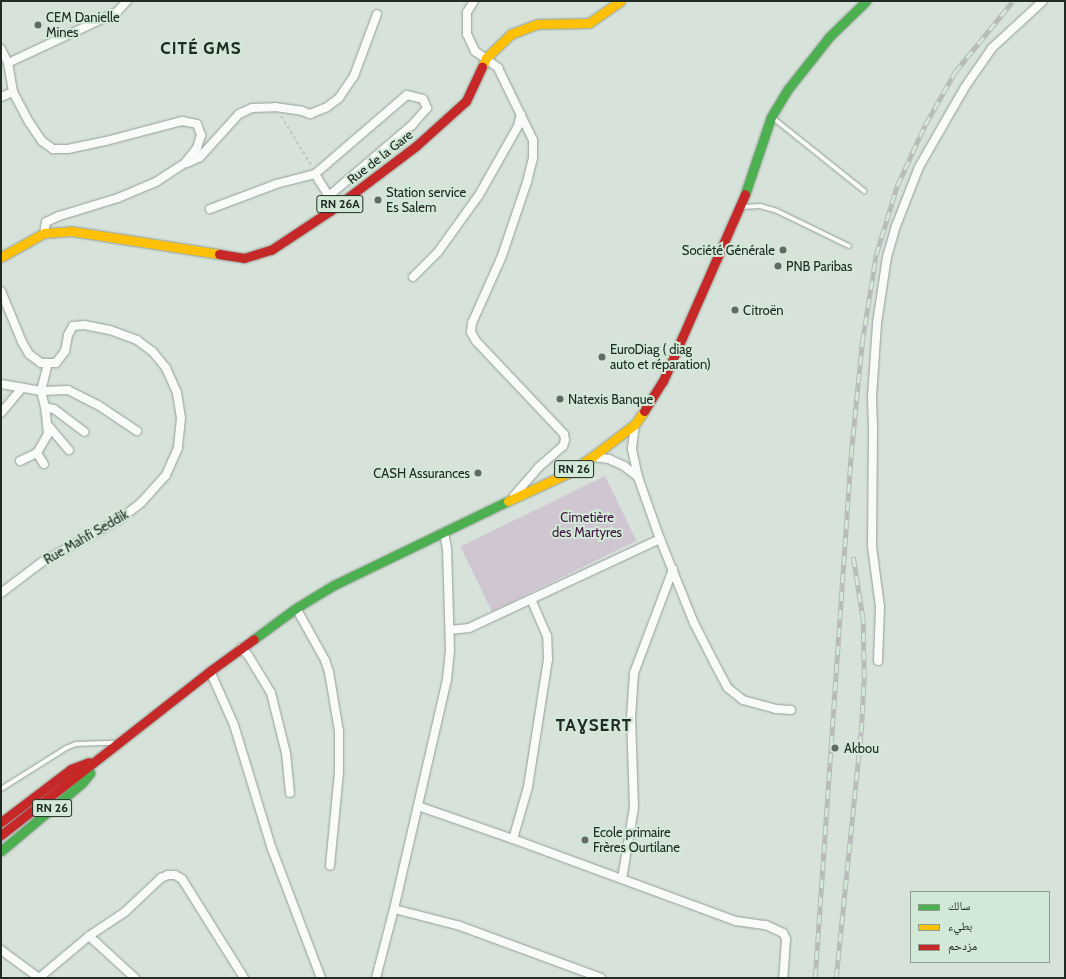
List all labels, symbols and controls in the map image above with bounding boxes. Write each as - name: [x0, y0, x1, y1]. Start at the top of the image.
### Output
- place label: CEM Danielle Mines: [46, 10, 120, 41]
- marker: CEM Danielle Mines: [33, 20, 43, 30]
- district label: CITÉ GMS: [160, 39, 242, 59]
- street label: Rue de la Gare: [344, 127, 416, 187]
- place label: Station service Es Salem: [386, 185, 466, 216]
- road number: RN 26A: [316, 194, 364, 214]
- marker: Station service Es Salem: [373, 195, 383, 205]
- place label: Société Générale: [682, 242, 775, 258]
- marker: Société Générale: [778, 245, 788, 255]
- place label: PNB Paribas: [786, 258, 852, 274]
- marker: PNB Paribas: [773, 261, 783, 271]
- place label: Citroën: [743, 302, 784, 318]
- marker: Citroën: [730, 305, 740, 315]
- place label: EuroDiag ( diag auto et réparation): [610, 342, 711, 373]
- marker: EuroDiag ( diag auto et réparation): [597, 352, 607, 362]
- place label: Natexis Banque: [568, 391, 653, 407]
- marker: Natexis Banque: [555, 394, 565, 404]
- road number: RN 26: [554, 459, 594, 479]
- place label: CASH Assurances: [373, 465, 470, 481]
- marker: CASH Assurances: [473, 468, 483, 478]
- street label: Rue Mahfi Seddik: [41, 506, 131, 568]
- park label: Cimetière des Martyres: [552, 510, 622, 541]
- district label: TAƔSERT: [556, 716, 632, 736]
- place label: Akbou: [844, 740, 879, 756]
- marker: Akbou: [829, 742, 841, 754]
- road number: RN 26: [32, 798, 72, 818]
- place label: Ecole primaire Frères Ourtilane: [593, 825, 680, 856]
- marker: Ecole primaire Frères Ourtilane: [580, 835, 590, 845]
- legend: [910, 891, 1050, 963]
- text: سالك: [948, 898, 970, 913]
- text: بطيء: [948, 918, 972, 933]
- text: مزدحم: [948, 938, 977, 953]

